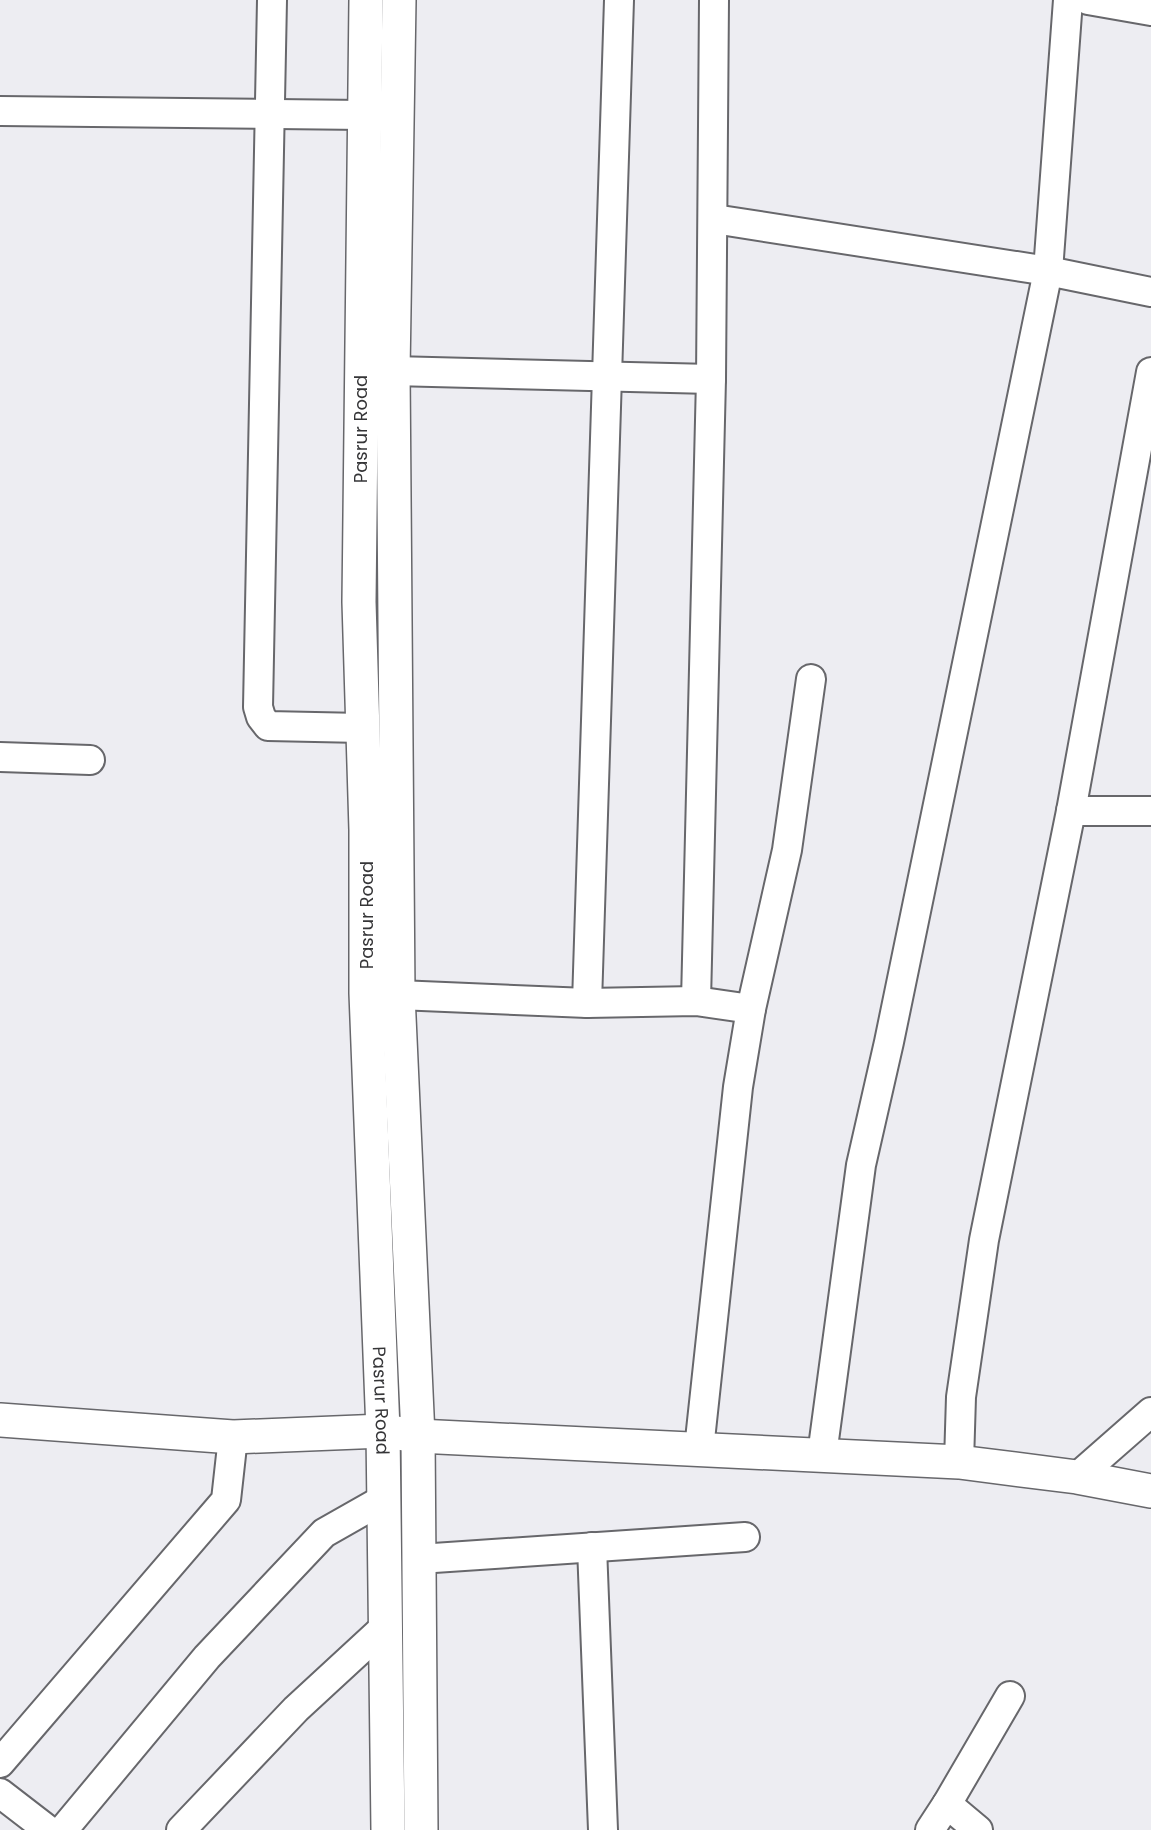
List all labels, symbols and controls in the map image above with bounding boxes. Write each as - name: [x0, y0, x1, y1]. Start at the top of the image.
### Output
- street label: Pasrur Road: [348, 375, 373, 483]
- street label: Pasrur Road: [354, 861, 379, 969]
- street label: Pasrur Road: [367, 1346, 396, 1455]

